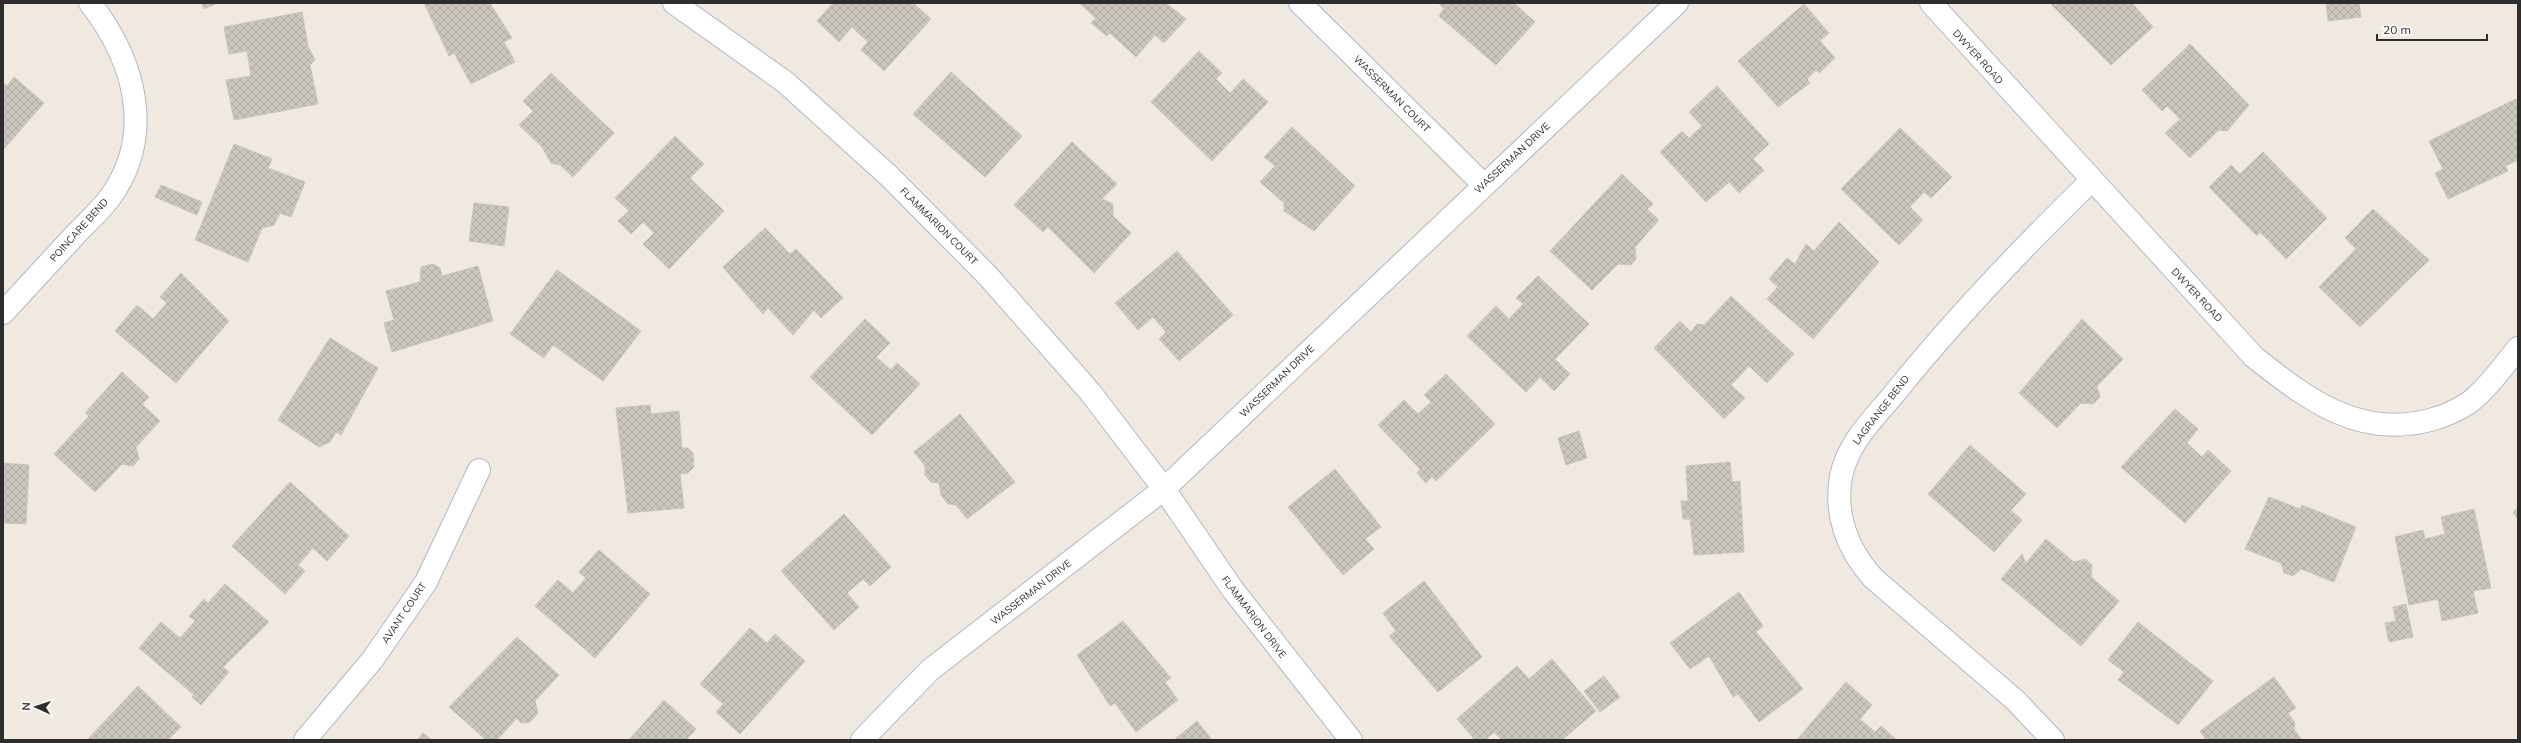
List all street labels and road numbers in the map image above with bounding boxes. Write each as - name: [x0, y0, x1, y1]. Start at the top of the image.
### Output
- street label: DWYER ROAD: [1950, 27, 2006, 87]
- street label: WASSERMAN COURT: [1351, 53, 1433, 135]
- street label: WASSERMAN DRIVE: [1471, 119, 1553, 197]
- street label: FLAMMARION COURT: [897, 184, 981, 268]
- street label: POINCARE BEND: [47, 195, 111, 265]
- street label: DWYER ROAD: [2169, 265, 2225, 325]
- street label: WASSERMAN DRIVE: [1237, 342, 1317, 420]
- street label: LAGRANGE BEND: [1850, 373, 1912, 447]
- street label: WASSERMAN DRIVE: [988, 556, 1074, 628]
- street label: FLAMMARION DRIVE: [1219, 573, 1289, 661]
- street label: AVANT COURT: [379, 580, 429, 646]

